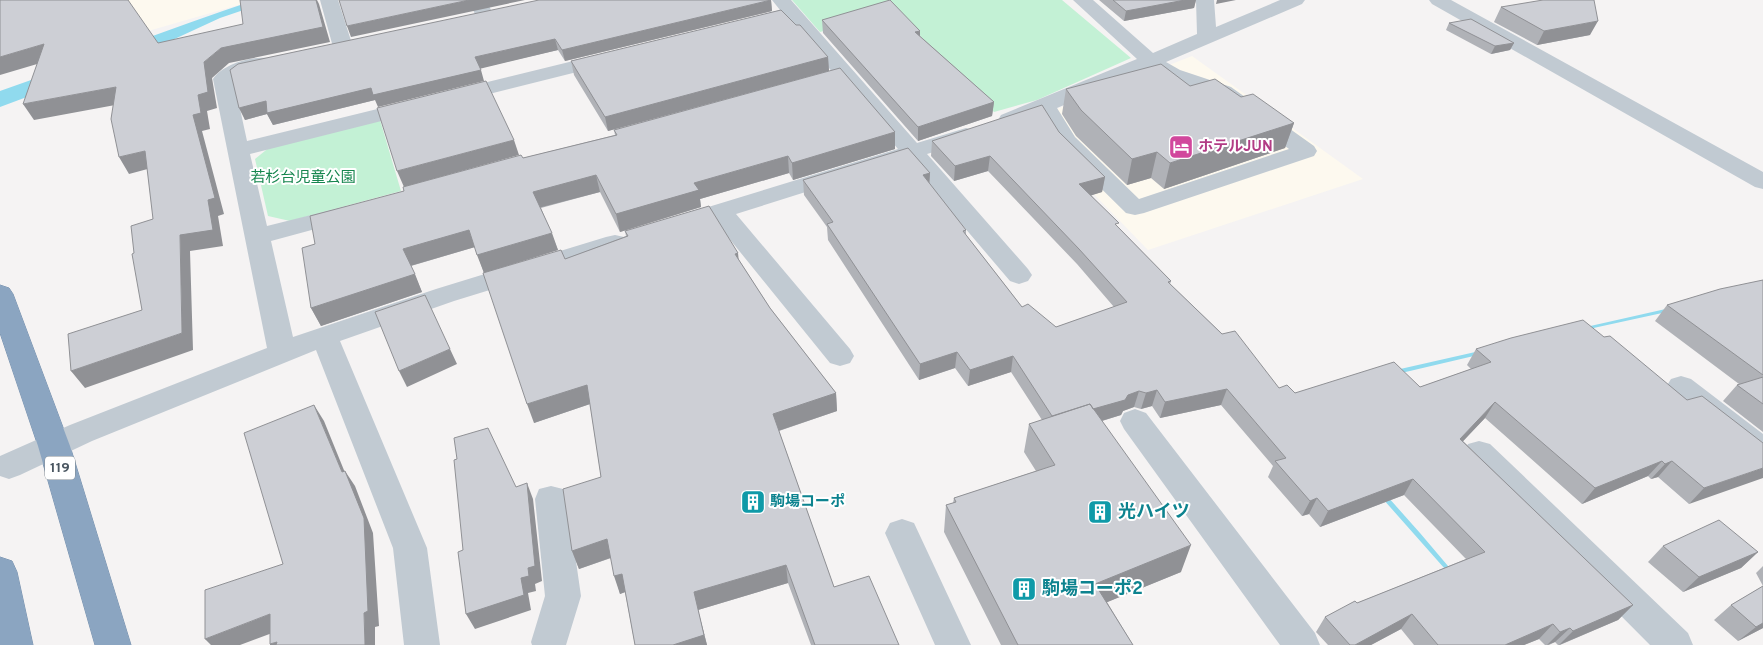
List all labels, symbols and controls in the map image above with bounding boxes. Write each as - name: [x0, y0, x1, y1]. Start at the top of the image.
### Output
- hotel icon: ホテルJUN: [1168, 134, 1194, 160]
- place label: ホテルJUN: [1198, 138, 1273, 157]
- park label: 若杉台児童公園: [250, 169, 356, 188]
- road number: 119: [45, 456, 75, 479]
- building icon: 駒場コーポ: [740, 489, 766, 515]
- place label: 駒場コーポ: [770, 493, 845, 512]
- building icon: 光ハイツ: [1087, 499, 1113, 525]
- place label: 光ハイツ: [1118, 501, 1190, 524]
- building icon: 駒場コーポ2: [1011, 576, 1037, 602]
- place label: 駒場コーポ2: [1042, 578, 1143, 601]

